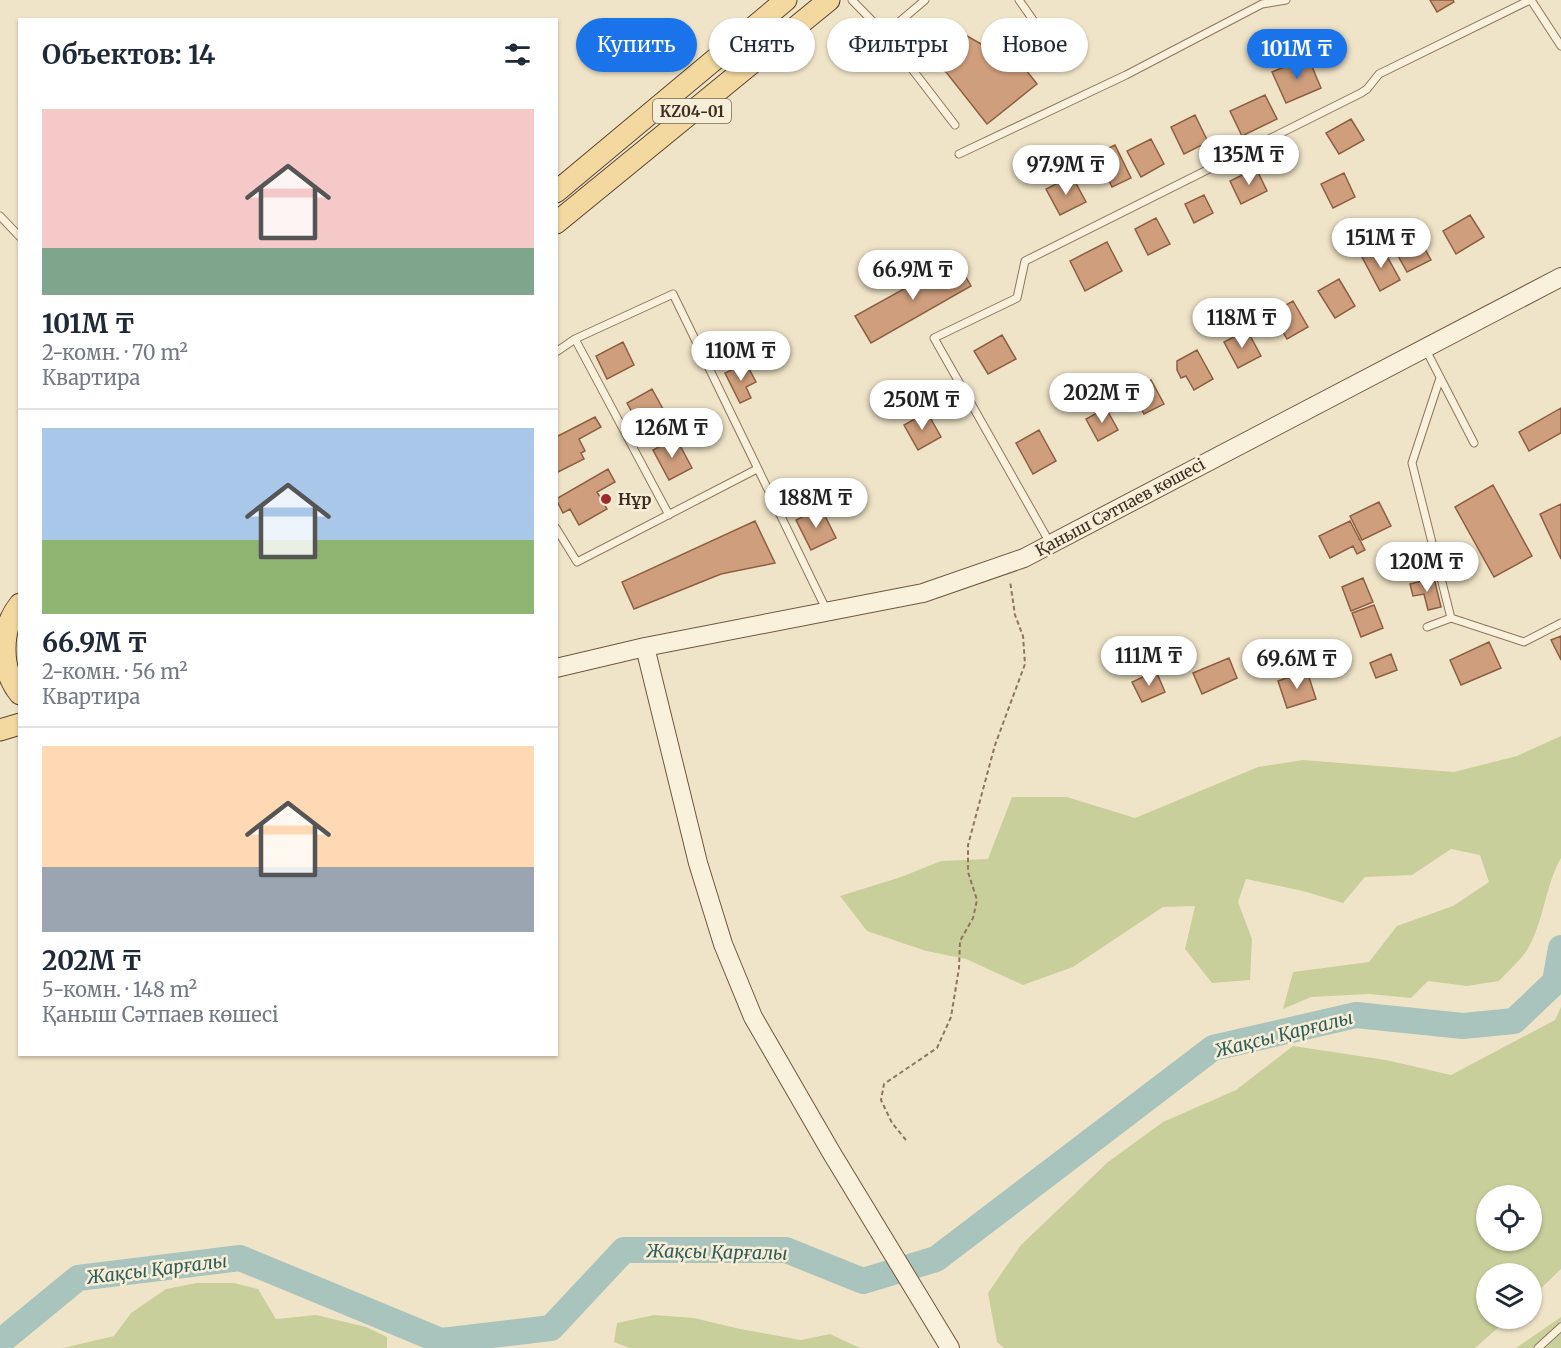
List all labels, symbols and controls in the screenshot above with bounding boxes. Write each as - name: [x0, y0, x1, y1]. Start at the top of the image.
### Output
- chip: Купить: [576, 18, 697, 72]
- chip: Снять: [709, 18, 815, 72]
- chip: Фильтры: [827, 18, 969, 72]
- chip: Новое: [981, 18, 1088, 72]
- pin: 101M ₸: [1248, 29, 1346, 80]
- text: 101M ₸: [1261, 36, 1333, 61]
- text: Объектов: 14: [42, 38, 215, 71]
- icon: filters: [501, 38, 534, 71]
- road number: KZ04-01: [653, 99, 731, 123]
- pin: 135M ₸: [1200, 135, 1298, 186]
- text: 135M ₸: [1213, 142, 1285, 167]
- pin: 97.9M ₸: [1011, 145, 1121, 196]
- icon: home: [234, 148, 342, 256]
- text: 97.9M ₸: [1027, 152, 1105, 177]
- pin: 151M ₸: [1332, 218, 1430, 269]
- text: 151M ₸: [1346, 225, 1416, 250]
- pin: 66.9M ₸: [858, 250, 968, 301]
- text: 66.9M ₸: [872, 257, 954, 282]
- pin: 118M ₸: [1193, 298, 1291, 349]
- text: 118M ₸: [1206, 305, 1278, 330]
- text: 101M ₸: [42, 307, 135, 340]
- pin: 110M ₸: [692, 331, 790, 382]
- text: 110M ₸: [705, 338, 777, 363]
- text: 2-комн. · 70 m²: [42, 340, 188, 365]
- text: Квартира: [42, 365, 140, 390]
- pin: 202M ₸: [1053, 373, 1151, 424]
- pin: 250M ₸: [873, 380, 971, 431]
- text: 202M ₸: [1063, 380, 1141, 405]
- text: 250M ₸: [884, 387, 960, 412]
- pin: 126M ₸: [623, 408, 721, 459]
- text: 126M ₸: [635, 415, 709, 440]
- street label: Қаныш Сәтпаев көшесі: [1032, 454, 1208, 560]
- icon: home: [234, 467, 342, 575]
- pin: 188M ₸: [767, 478, 865, 529]
- text: 188M ₸: [779, 485, 853, 510]
- place label: Нұр: [618, 489, 651, 509]
- marker: Нұр: [599, 492, 613, 506]
- pin: 120M ₸: [1378, 542, 1476, 593]
- text: 120M ₸: [1390, 549, 1464, 574]
- text: 66.9M ₸: [42, 626, 148, 659]
- pin: 111M ₸: [1100, 636, 1198, 687]
- pin: 69.6M ₸: [1242, 639, 1352, 690]
- text: 111M ₸: [1115, 643, 1183, 668]
- text: 69.6M ₸: [1256, 646, 1338, 671]
- text: 2-комн. · 56 m²: [42, 659, 188, 684]
- text: Квартира: [42, 684, 140, 709]
- icon: home: [234, 785, 342, 893]
- text: 202M ₸: [42, 944, 143, 977]
- text: 5-комн. · 148 m²: [42, 977, 197, 1002]
- text: Қаныш Сәтпаев көшесі: [42, 1002, 278, 1027]
- water label: Жақсы Қарғалы: [1212, 1006, 1355, 1062]
- map controls: [1476, 1185, 1542, 1329]
- button: locate: [1476, 1185, 1542, 1251]
- water label: Жақсы Қарғалы: [645, 1239, 788, 1265]
- water label: Жақсы Қарғалы: [85, 1249, 228, 1289]
- button: layers: [1476, 1263, 1542, 1329]

